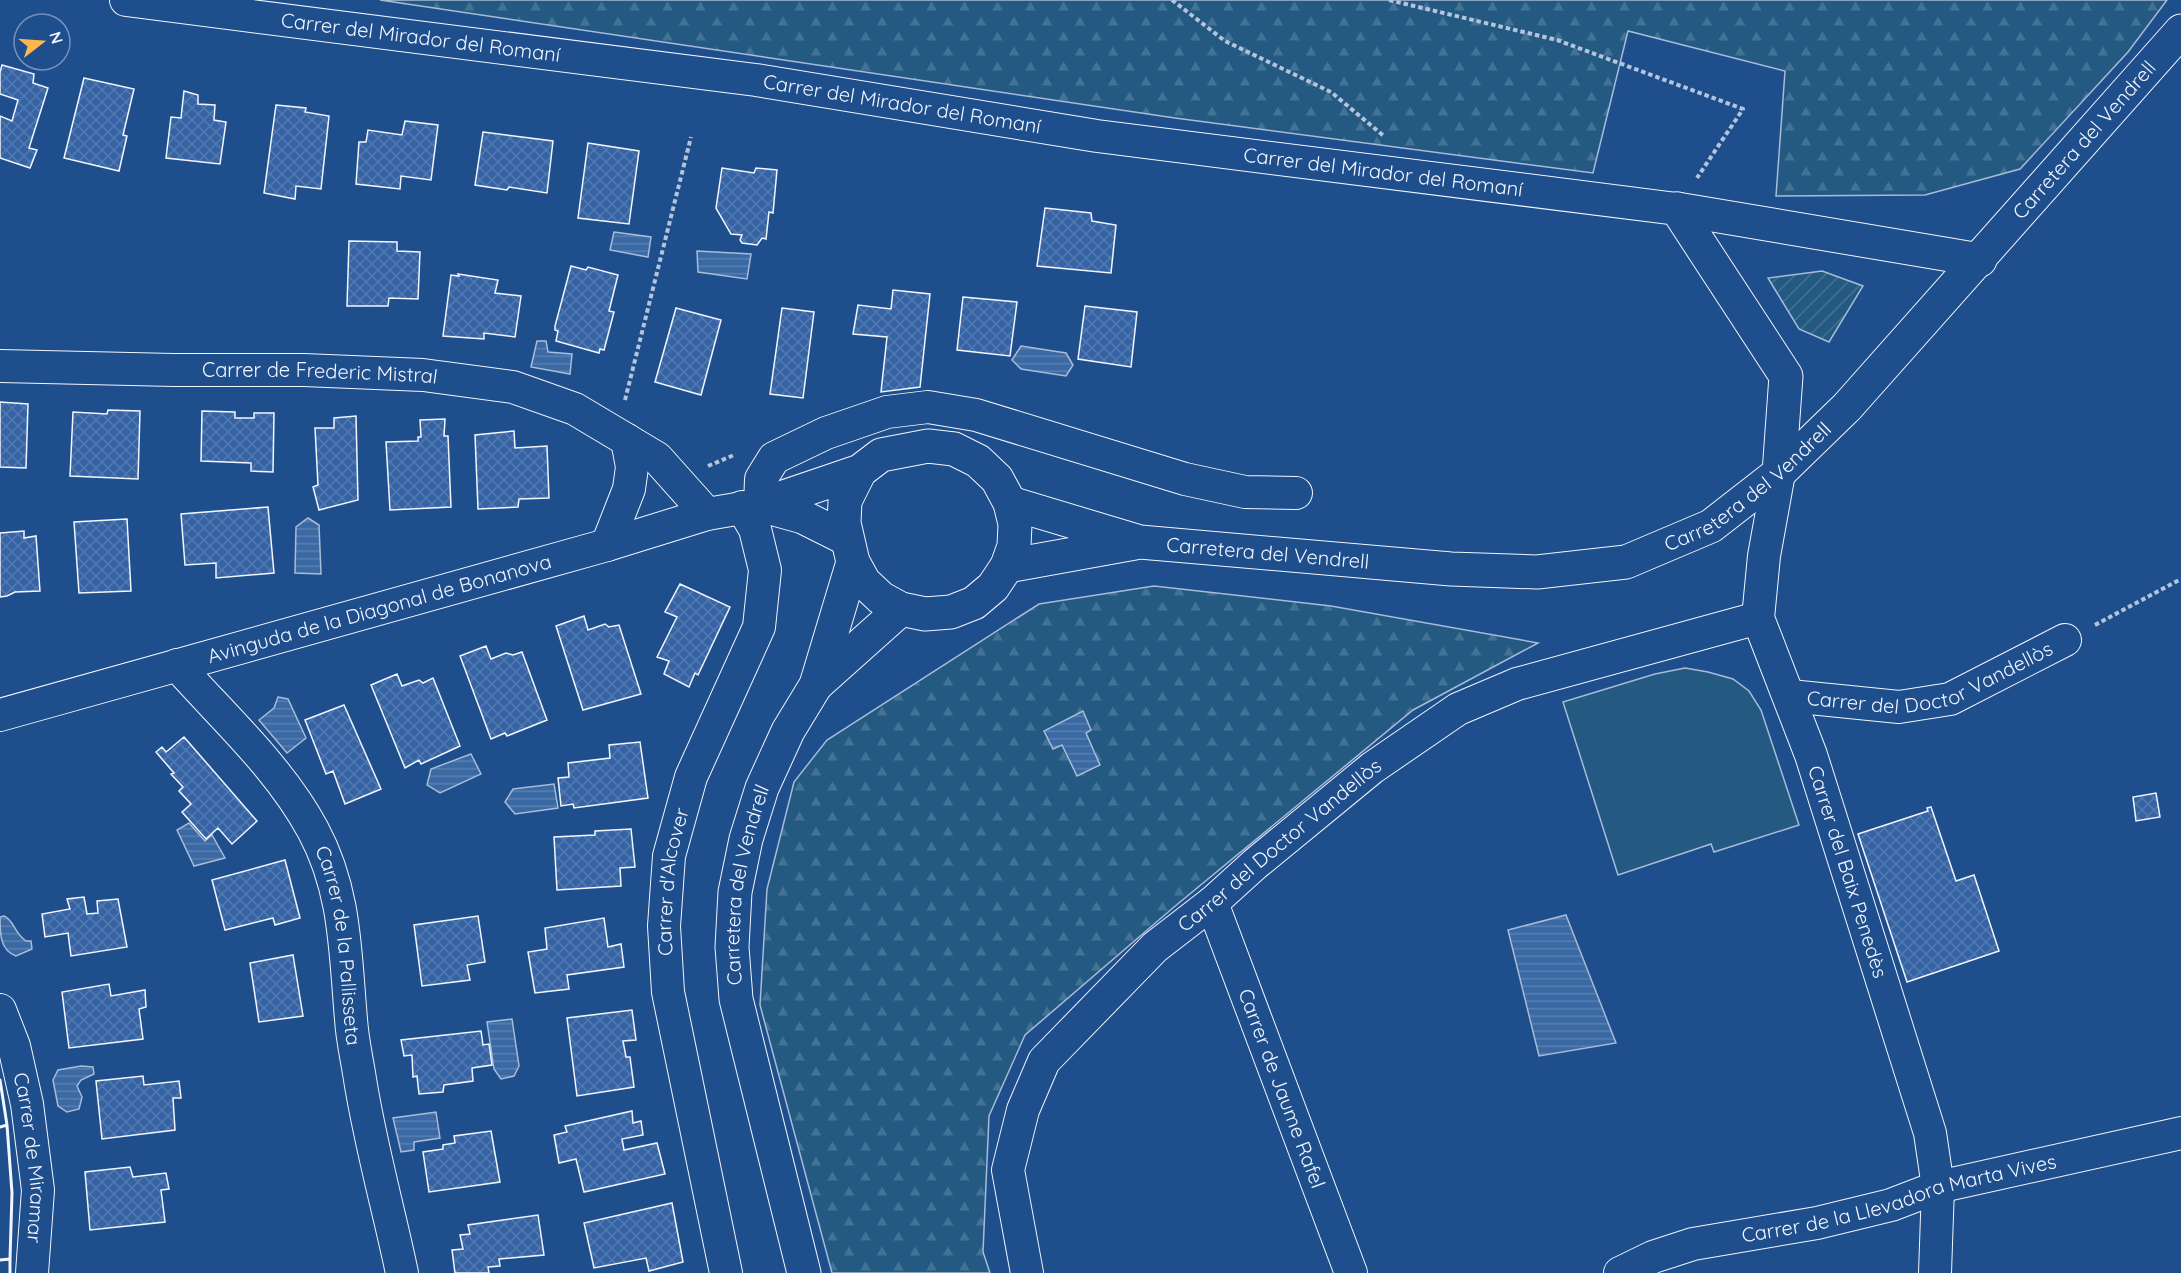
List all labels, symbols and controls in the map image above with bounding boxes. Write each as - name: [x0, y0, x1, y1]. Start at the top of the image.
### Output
- street label: Carrer del Mirador del Romaní: [280, 7, 562, 67]
- north arrow: [12, 12, 72, 72]
- text: N: [45, 29, 68, 46]
- street label: Carretera del Vendrell: [2007, 55, 2161, 224]
- street label: Carrer del Mirador del Romaní: [761, 68, 1043, 139]
- street label: Carrer del Mirador del Romaní: [1242, 142, 1525, 202]
- street label: Carrer de Frederic Mistral: [202, 357, 439, 389]
- street label: Carretera del Vendrell: [1660, 416, 1836, 556]
- street label: Carretera del Vendrell: [1165, 531, 1370, 574]
- street label: Avinguda de la Diagonal de Bonanova: [204, 548, 554, 668]
- street label: Carrer del Doctor Vandellòs: [1806, 635, 2057, 719]
- street label: Carrer del Doctor Vandellòs: [1172, 752, 1386, 937]
- street label: Carrer del Baix Penedès: [1803, 762, 1893, 981]
- street label: Carretera del Vendrell: [719, 780, 774, 986]
- street label: Carrer d'Alcover: [651, 804, 694, 957]
- street label: Carrer de la Pallisseta: [310, 842, 367, 1047]
- street label: Carrer de Jaume Rafel: [1233, 985, 1331, 1191]
- street label: Carrer de Miramar: [8, 1070, 51, 1244]
- street label: Carrer de la Llevadora Marta Vives: [1740, 1148, 2058, 1248]

